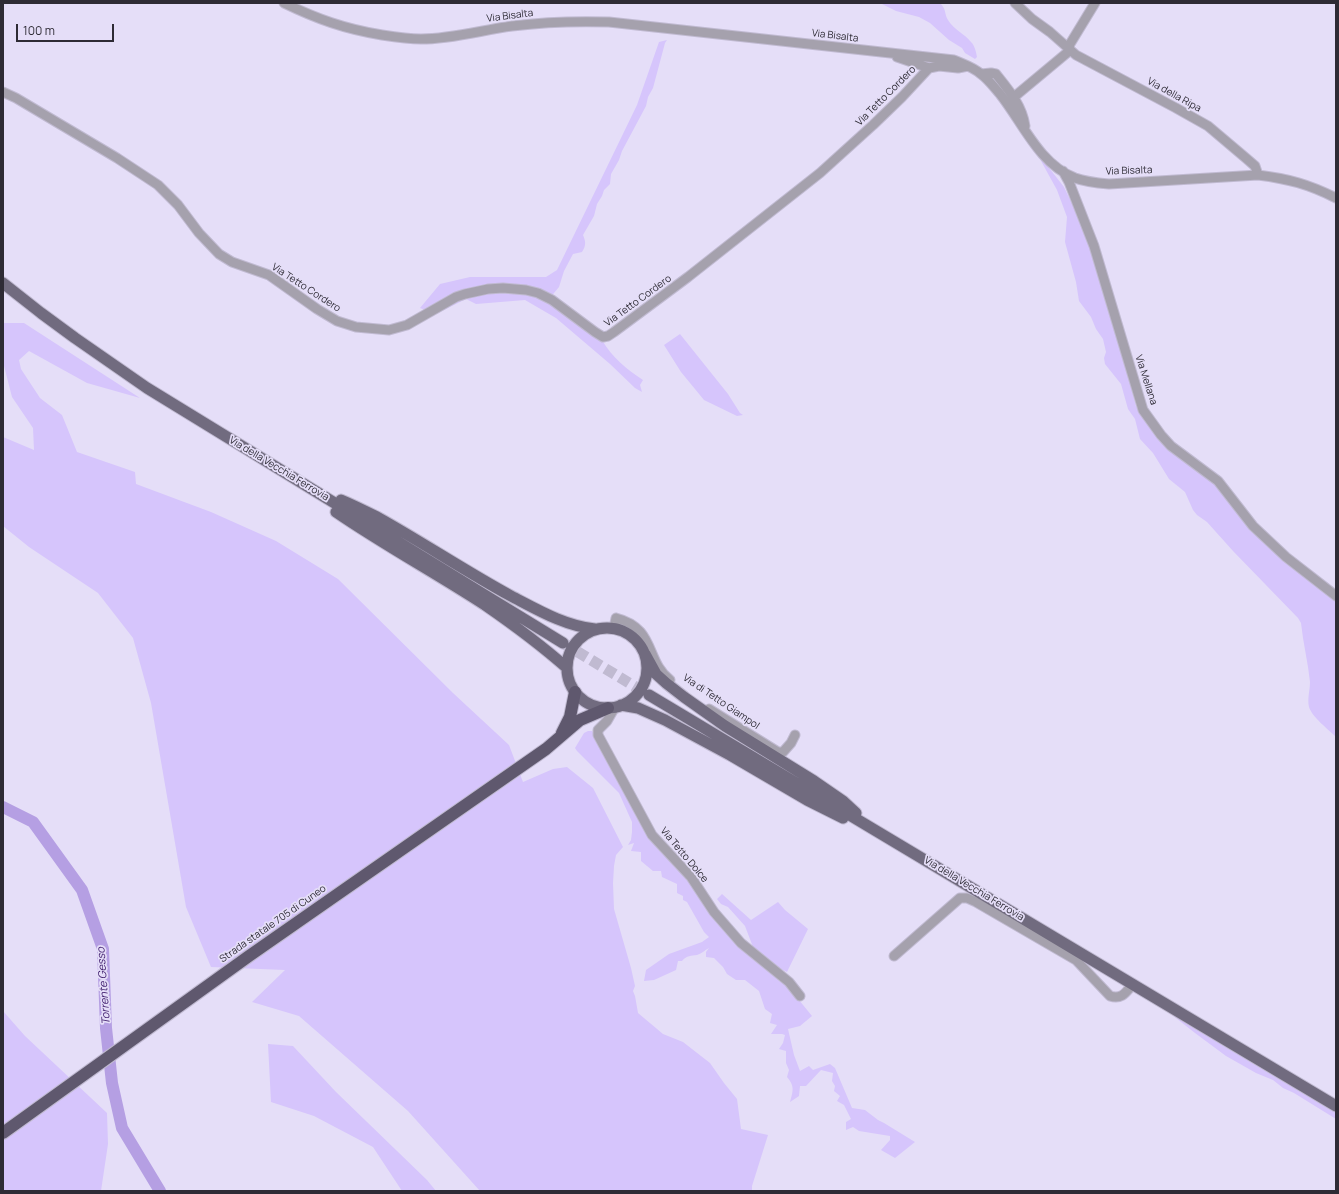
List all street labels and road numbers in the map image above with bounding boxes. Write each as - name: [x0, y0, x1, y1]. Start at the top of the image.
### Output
- street label: Via Bisalta: [486, 7, 534, 25]
- street label: Via Bisalta: [811, 27, 859, 45]
- street label: Via Tetto Cordero: [854, 64, 918, 128]
- street label: Via della Ripa: [1145, 75, 1203, 115]
- street label: Via Bisalta: [1105, 164, 1153, 178]
- street label: Via Tetto Cordero: [269, 261, 343, 315]
- street label: Via Tetto Cordero: [602, 273, 674, 329]
- street label: Via Mellana: [1132, 354, 1160, 406]
- street label: Via della Vecchia Ferrovia: [227, 434, 331, 504]
- street label: Via di Tetto Giampol: [680, 672, 762, 732]
- street label: Via Tetto Dolce: [657, 825, 711, 885]
- street label: Via della Vecchia Ferrovia: [922, 854, 1026, 924]
- street label: Strada statale 705 di Cuneo: [218, 883, 328, 965]

